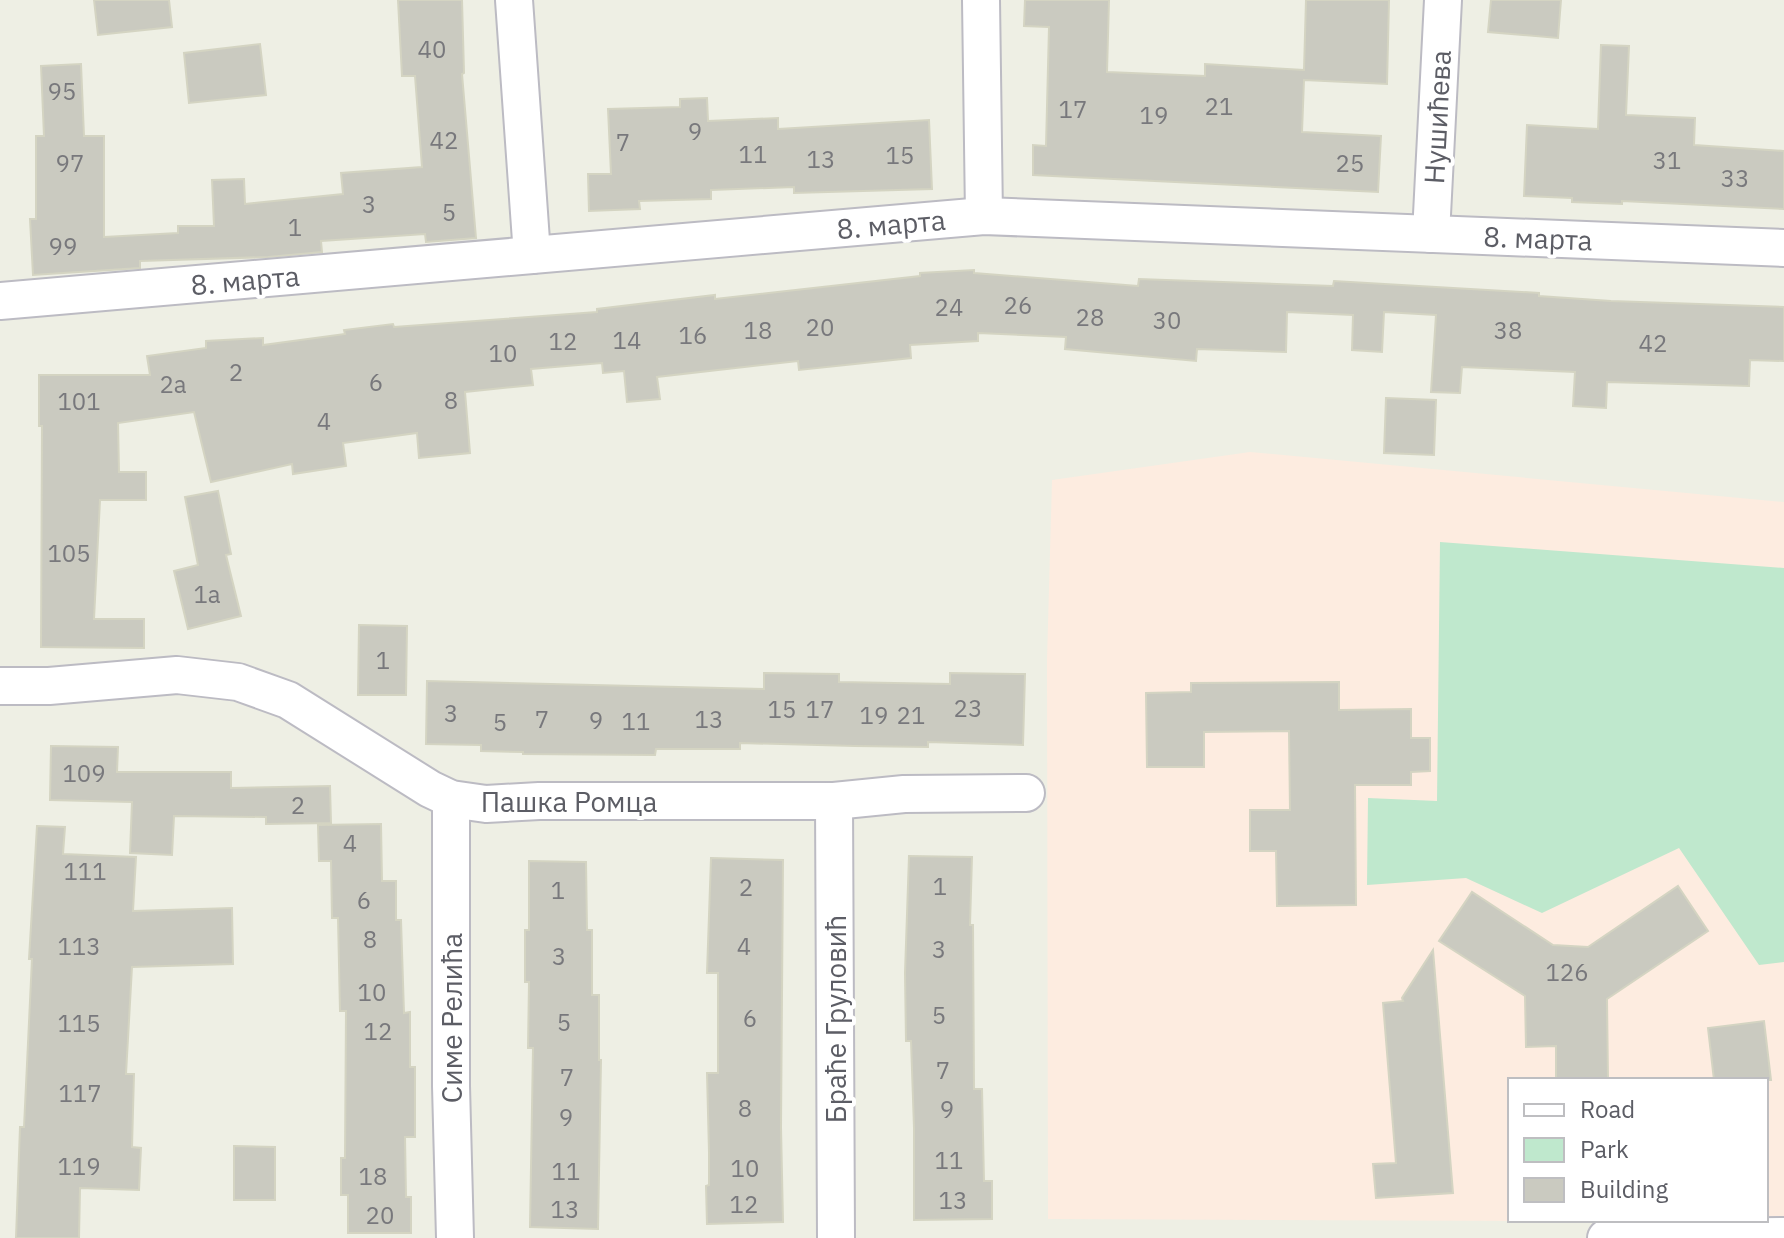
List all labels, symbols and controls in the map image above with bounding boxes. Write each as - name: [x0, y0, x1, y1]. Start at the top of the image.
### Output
- house number: 40: [418, 33, 446, 65]
- street label: Нушићева: [1415, 49, 1459, 185]
- house number: 95: [48, 75, 76, 107]
- house number: 21: [1205, 90, 1233, 122]
- house number: 17: [1059, 93, 1087, 125]
- house number: 19: [1140, 99, 1168, 131]
- house number: 9: [688, 115, 702, 147]
- house number: 42: [430, 124, 458, 156]
- house number: 7: [616, 126, 630, 158]
- house number: 11: [739, 138, 767, 170]
- house number: 15: [886, 139, 914, 171]
- house number: 13: [807, 143, 835, 175]
- house number: 31: [1653, 144, 1681, 176]
- house number: 97: [56, 147, 84, 179]
- house number: 25: [1336, 147, 1364, 179]
- house number: 33: [1721, 162, 1749, 194]
- house number: 3: [362, 188, 376, 220]
- house number: 5: [442, 196, 456, 228]
- street label: 8. марта: [835, 201, 947, 247]
- house number: 1: [288, 211, 302, 243]
- street label: 8. марта: [1483, 218, 1593, 258]
- house number: 99: [49, 230, 77, 262]
- street label: 8. марта: [189, 257, 301, 303]
- house number: 26: [1004, 289, 1032, 321]
- house number: 24: [935, 291, 963, 323]
- house number: 28: [1076, 301, 1104, 333]
- house number: 30: [1153, 304, 1181, 336]
- house number: 20: [806, 311, 834, 343]
- house number: 18: [744, 314, 772, 346]
- house number: 38: [1494, 314, 1522, 346]
- house number: 16: [679, 319, 707, 351]
- house number: 14: [613, 324, 641, 356]
- house number: 12: [549, 325, 577, 357]
- house number: 42: [1639, 327, 1667, 359]
- house number: 10: [489, 337, 517, 369]
- house number: 2: [229, 356, 243, 388]
- house number: 6: [369, 366, 383, 398]
- house number: 2a: [159, 368, 187, 400]
- house number: 8: [444, 384, 458, 416]
- house number: 101: [57, 385, 101, 417]
- house number: 4: [317, 405, 331, 437]
- house number: 105: [47, 537, 91, 569]
- house number: 1a: [193, 578, 221, 610]
- house number: 1: [376, 644, 390, 676]
- house number: 23: [954, 692, 982, 724]
- house number: 15: [768, 693, 796, 725]
- house number: 17: [806, 693, 834, 725]
- house number: 3: [444, 697, 458, 729]
- house number: 19: [860, 699, 888, 731]
- house number: 21: [897, 699, 925, 731]
- house number: 7: [535, 703, 549, 735]
- house number: 13: [695, 703, 723, 735]
- house number: 9: [589, 704, 603, 736]
- house number: 11: [622, 705, 650, 737]
- house number: 5: [493, 706, 507, 738]
- house number: 109: [62, 757, 106, 789]
- street label: Пашка Ромца: [481, 783, 657, 820]
- house number: 2: [291, 789, 305, 821]
- house number: 4: [343, 827, 357, 859]
- house number: 111: [63, 855, 107, 887]
- house number: 1: [933, 870, 947, 902]
- house number: 2: [739, 871, 753, 903]
- house number: 1: [551, 874, 565, 906]
- house number: 6: [357, 884, 371, 916]
- street label: Браће Груловић: [817, 915, 854, 1123]
- house number: 8: [363, 923, 377, 955]
- house number: 113: [57, 930, 101, 962]
- house number: 4: [737, 930, 751, 962]
- street label: Симе Релића: [433, 933, 470, 1103]
- house number: 3: [932, 933, 946, 965]
- house number: 3: [552, 940, 566, 972]
- house number: 126: [1545, 956, 1589, 988]
- house number: 10: [358, 976, 386, 1008]
- house number: 5: [932, 999, 946, 1031]
- house number: 6: [743, 1002, 757, 1034]
- house number: 5: [557, 1006, 571, 1038]
- house number: 115: [57, 1007, 101, 1039]
- house number: 12: [364, 1015, 392, 1047]
- house number: 7: [936, 1054, 950, 1086]
- house number: 7: [560, 1061, 574, 1093]
- house number: 117: [58, 1077, 102, 1109]
- legend: [1508, 1078, 1768, 1222]
- house number: 8: [738, 1092, 752, 1124]
- house number: 9: [940, 1093, 954, 1125]
- text: Road: [1580, 1093, 1635, 1125]
- house number: 9: [559, 1101, 573, 1133]
- text: Park: [1580, 1133, 1629, 1165]
- house number: 11: [935, 1144, 963, 1176]
- house number: 119: [57, 1150, 101, 1182]
- house number: 10: [731, 1152, 759, 1184]
- house number: 11: [552, 1155, 580, 1187]
- house number: 18: [359, 1160, 387, 1192]
- text: Building: [1580, 1173, 1668, 1205]
- house number: 13: [939, 1184, 967, 1216]
- house number: 12: [730, 1188, 758, 1220]
- house number: 13: [551, 1193, 579, 1225]
- house number: 20: [366, 1199, 394, 1231]

